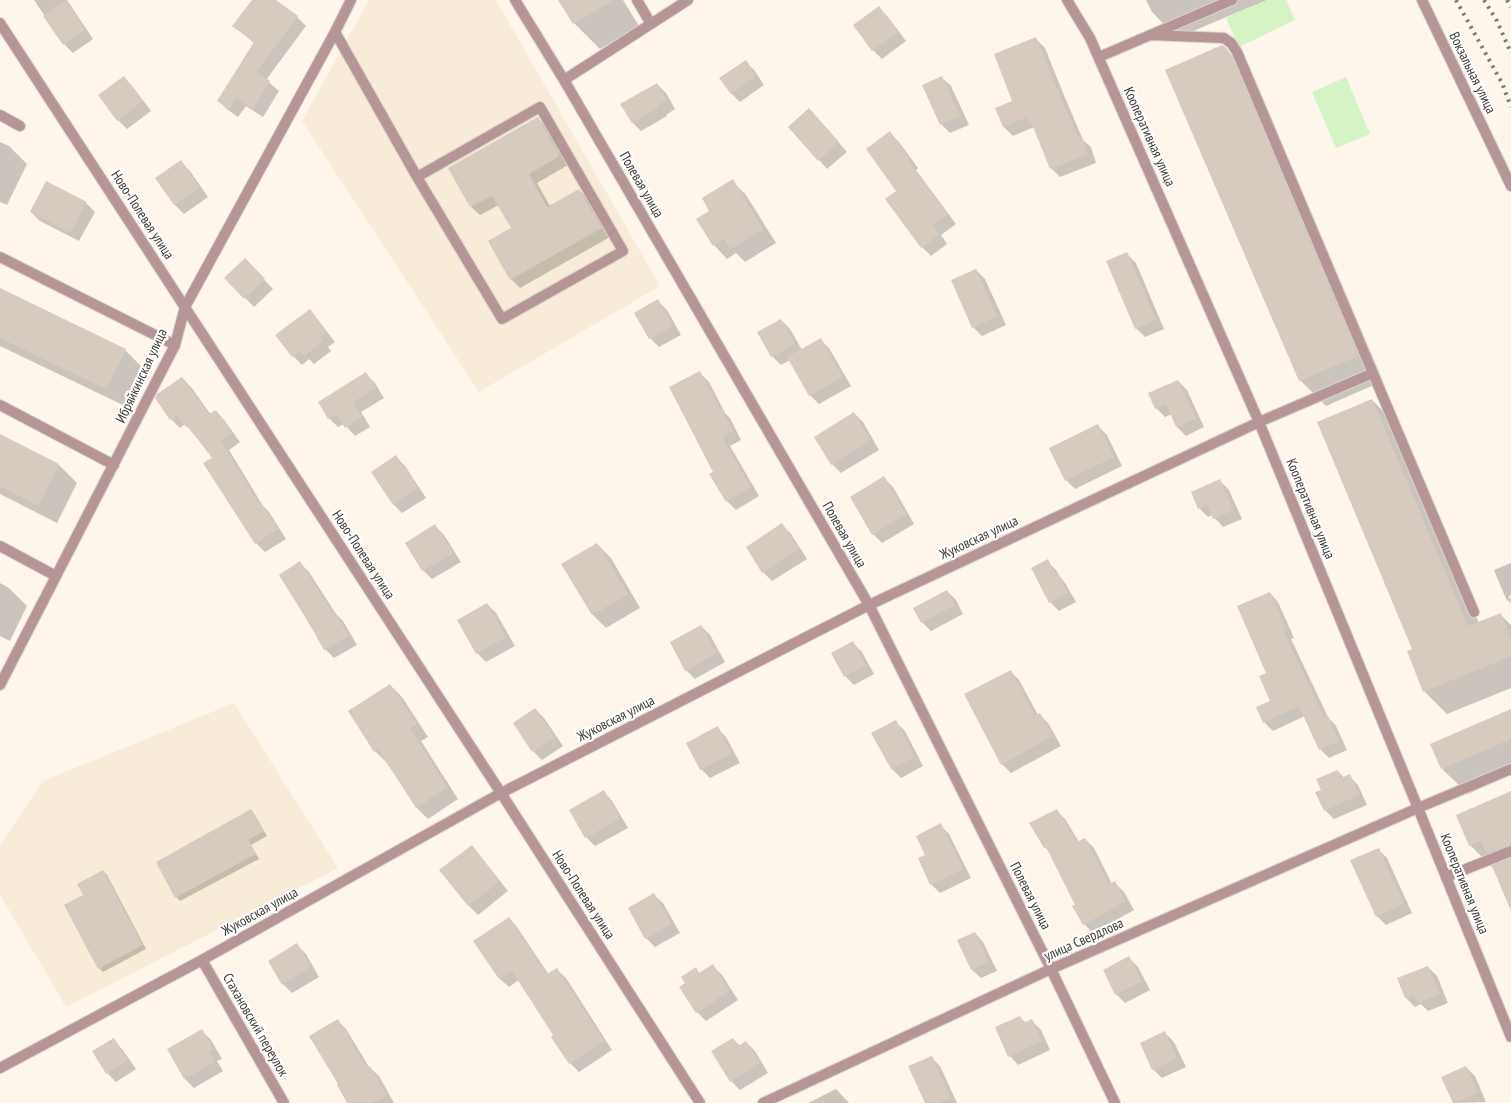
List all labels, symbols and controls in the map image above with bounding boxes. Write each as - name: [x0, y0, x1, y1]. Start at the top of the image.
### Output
- street label: Вокзальная улица: [1445, 30, 1499, 116]
- street label: Кооперативная улица: [1120, 85, 1178, 189]
- street label: Полевая улица: [615, 149, 667, 221]
- street label: Ново-Полевая улица: [107, 167, 177, 263]
- street label: Ибряйкинская улица: [113, 326, 171, 426]
- street label: Кооперативная улица: [1282, 456, 1338, 562]
- street label: Полевая улица: [818, 499, 870, 571]
- street label: Ново-Полевая улица: [328, 507, 398, 603]
- street label: Жуковская улица: [937, 513, 1021, 563]
- street label: Жуковская улица: [575, 692, 657, 746]
- street label: Кооперативная улица: [1436, 831, 1492, 937]
- street label: Ново-Полевая улица: [548, 847, 618, 943]
- street label: Полевая улица: [1006, 860, 1054, 932]
- street label: Жуковская улица: [219, 884, 301, 940]
- street label: улица Свердлова: [1042, 915, 1126, 965]
- street label: Стахановский переулок: [219, 970, 291, 1080]

